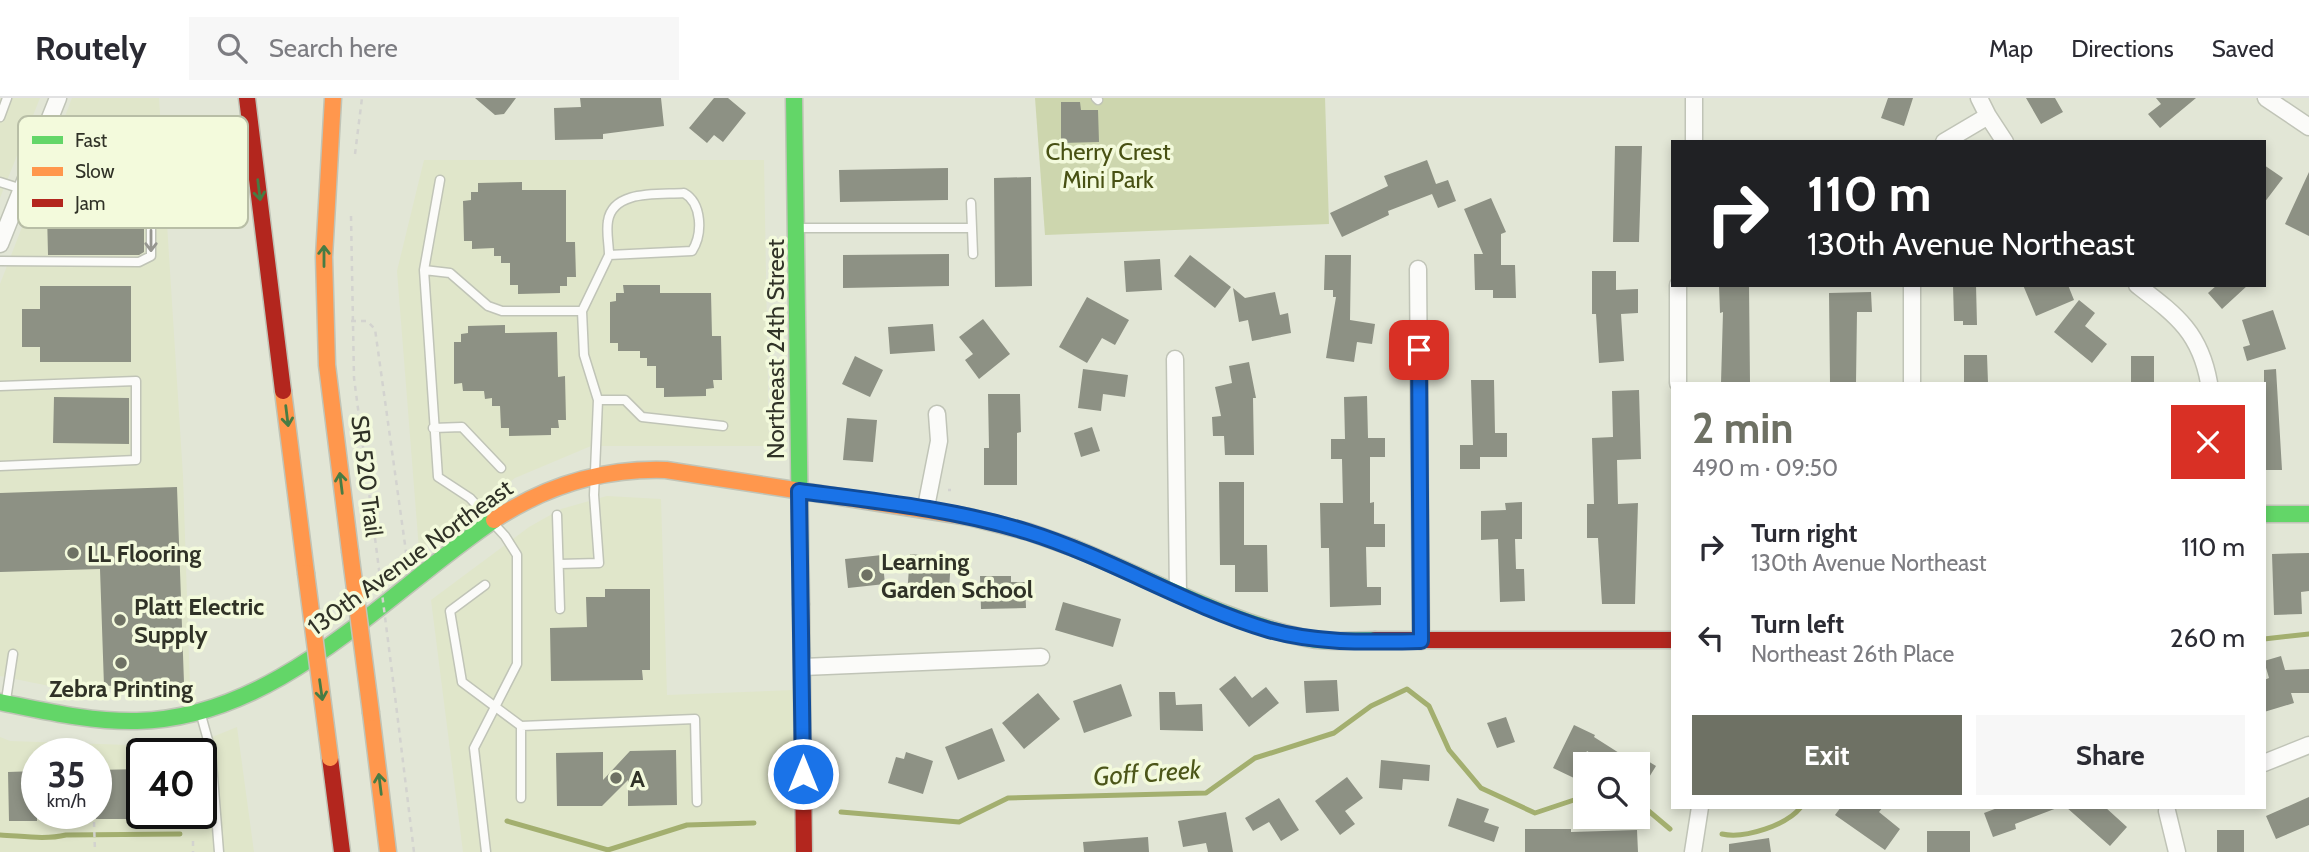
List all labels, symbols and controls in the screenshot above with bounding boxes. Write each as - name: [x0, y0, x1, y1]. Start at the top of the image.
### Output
- search box: [189, 17, 679, 80]
- text: Routely: [35, 28, 147, 68]
- icon: search: [213, 29, 251, 67]
- text: Search here: [269, 32, 398, 64]
- text: Map: [1989, 34, 2033, 63]
- text: Directions: [2071, 34, 2174, 63]
- text: Saved: [2212, 34, 2274, 63]
- legend: [18, 116, 248, 228]
- text: Fast: [75, 129, 108, 152]
- park label: Cherry Crest Mini Park: [1046, 137, 1170, 194]
- text: Slow: [75, 160, 115, 183]
- text: 110 m: [1807, 164, 1931, 223]
- icon: right: [1692, 168, 1783, 259]
- one-way arrow: [252, 178, 265, 201]
- text: Jam: [74, 192, 105, 215]
- text: 130th Avenue Northeast: [1807, 224, 2135, 263]
- one-way arrow: [144, 229, 158, 252]
- street label: Northeast 24th Street: [761, 239, 790, 459]
- one-way arrow: [317, 245, 331, 268]
- pin: [1389, 320, 1449, 380]
- icon: arrive: [1400, 331, 1438, 369]
- text: 2 min: [1692, 402, 1793, 454]
- one-way arrow: [280, 404, 293, 427]
- button: close: [2171, 405, 2245, 479]
- street label: SR 520 Trail: [345, 414, 389, 539]
- text: 490 m · 09:50: [1692, 454, 1838, 482]
- one-way arrow: [335, 472, 348, 495]
- street label: 130th Avenue Northeast: [302, 473, 518, 641]
- text: Turn right: [1751, 517, 1857, 549]
- icon: right: [1692, 528, 1730, 566]
- text: 110 m: [2181, 531, 2245, 563]
- place label: LL Flooring: [87, 539, 201, 568]
- marker: LL Flooring: [65, 545, 81, 561]
- place label: Learning Garden School: [881, 547, 1033, 604]
- text: 130th Avenue Northeast: [1751, 549, 1987, 577]
- marker: Learning Garden School: [859, 567, 875, 583]
- place label: Platt Electric Supply: [134, 592, 264, 649]
- text: Turn left: [1751, 608, 1844, 640]
- marker: Platt Electric Supply: [112, 612, 128, 628]
- icon: left: [1692, 619, 1730, 657]
- text: 260 m: [2170, 622, 2245, 654]
- text: Northeast 26th Place: [1751, 640, 1954, 668]
- marker: Zebra Printing: [113, 655, 129, 671]
- place label: Zebra Printing: [49, 674, 193, 703]
- one-way arrow: [315, 678, 328, 701]
- button: Exit: [1692, 715, 1962, 795]
- button: Share: [1976, 715, 2245, 795]
- position arrow: [766, 737, 840, 811]
- speed limit sign: 40: [126, 738, 217, 829]
- map controls: [1573, 752, 1650, 829]
- button: search: [1573, 752, 1650, 829]
- text: 35: [48, 753, 85, 796]
- water label: Goff Creek: [1092, 753, 1203, 793]
- place label: A: [630, 764, 645, 793]
- marker: A: [608, 770, 624, 786]
- one-way arrow: [373, 773, 386, 796]
- text: km/h: [47, 790, 86, 812]

